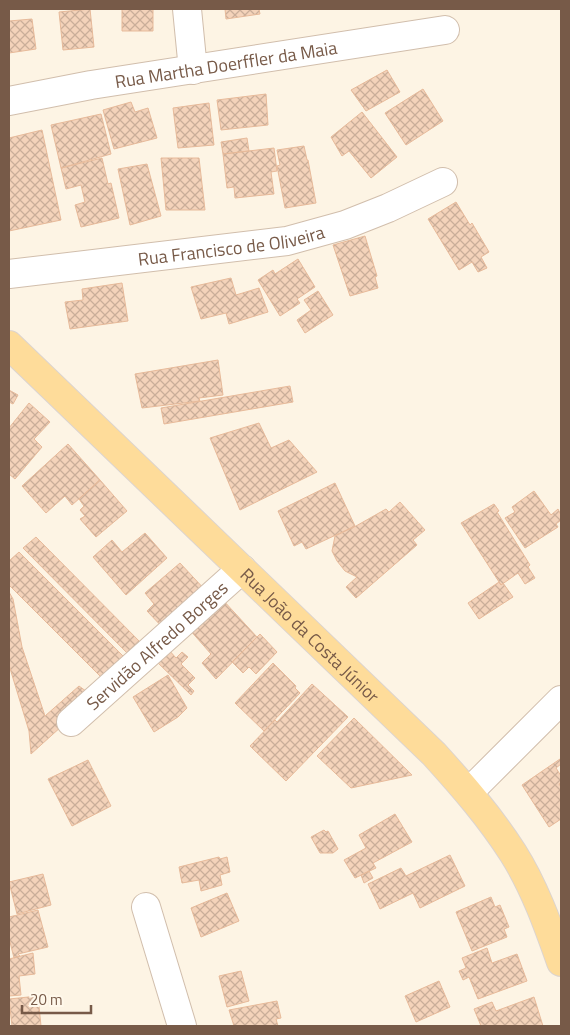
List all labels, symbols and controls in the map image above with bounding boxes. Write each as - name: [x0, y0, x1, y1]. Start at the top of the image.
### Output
- street label: Rua Martha Doerffler da Maia: [113, 33, 339, 95]
- street label: Rua Francisco de Oliveira: [136, 218, 328, 272]
- street label: Rua João da Costa Júnior: [234, 561, 386, 708]
- street label: Servidão Alfredo Borges: [80, 574, 234, 716]
- scale bar: [22, 982, 91, 1014]
- text: 20 m: [30, 988, 63, 1011]

